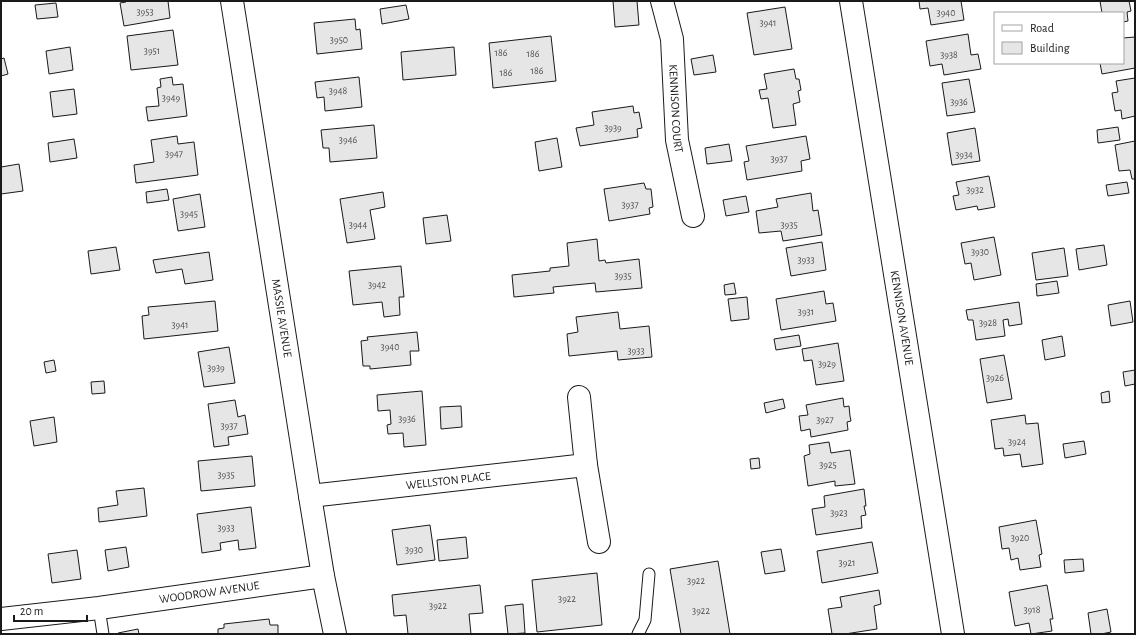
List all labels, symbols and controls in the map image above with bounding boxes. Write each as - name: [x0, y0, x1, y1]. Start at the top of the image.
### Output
- house number: 3953: [136, 7, 154, 17]
- house number: 3940: [937, 8, 955, 18]
- legend: [994, 12, 1124, 64]
- house number: 3941: [759, 18, 777, 28]
- text: Road: [1030, 22, 1054, 34]
- house number: 3950: [330, 35, 348, 45]
- text: Building: [1030, 42, 1070, 54]
- house number: 3951: [144, 46, 160, 56]
- house number: 186: [495, 48, 508, 58]
- house number: 186: [527, 49, 540, 59]
- house number: 3938: [940, 50, 958, 60]
- street label: KENNISON COURT: [667, 64, 686, 154]
- house number: 186: [531, 66, 544, 76]
- house number: 186: [500, 68, 513, 78]
- house number: 3948: [329, 86, 347, 96]
- house number: 3949: [162, 93, 180, 103]
- house number: 3936: [950, 97, 968, 107]
- house number: 3939: [604, 123, 622, 133]
- house number: 3946: [339, 135, 357, 145]
- house number: 3947: [165, 149, 183, 159]
- house number: 3934: [955, 150, 973, 160]
- house number: 3937: [770, 154, 788, 164]
- house number: 3932: [966, 185, 984, 195]
- house number: 3937: [621, 200, 639, 210]
- house number: 3945: [180, 209, 198, 219]
- house number: 3944: [349, 220, 367, 230]
- house number: 3935: [780, 220, 798, 230]
- house number: 3930: [971, 247, 989, 257]
- house number: 3933: [797, 255, 815, 265]
- street label: KENNISON AVENUE: [888, 269, 916, 367]
- house number: 3935: [614, 271, 632, 281]
- street label: MASSIE AVENUE: [270, 278, 294, 359]
- house number: 3942: [368, 280, 387, 290]
- house number: 3931: [798, 307, 814, 317]
- house number: 3928: [979, 318, 997, 328]
- house number: 3941: [171, 320, 189, 330]
- house number: 3940: [381, 342, 399, 352]
- house number: 3933: [627, 346, 645, 356]
- house number: 3929: [818, 359, 836, 369]
- house number: 3939: [207, 363, 225, 373]
- house number: 3926: [986, 373, 1004, 383]
- house number: 3936: [398, 414, 416, 424]
- house number: 3927: [816, 415, 834, 425]
- house number: 3937: [220, 421, 238, 431]
- house number: 3924: [1008, 437, 1026, 447]
- house number: 3925: [819, 460, 837, 470]
- house number: 3935: [217, 470, 235, 480]
- street label: WELLSTON PLACE: [405, 470, 491, 491]
- house number: 3923: [830, 508, 848, 518]
- house number: 3933: [217, 523, 235, 533]
- house number: 3920: [1011, 533, 1029, 543]
- house number: 3930: [405, 545, 423, 555]
- house number: 3921: [839, 558, 855, 568]
- house number: 3922: [687, 576, 705, 586]
- street label: WOODROW AVENUE: [158, 579, 260, 605]
- house number: 3922: [558, 594, 576, 604]
- scale bar: [14, 597, 87, 623]
- house number: 3922: [429, 601, 447, 611]
- text: 20 m: [20, 605, 43, 617]
- house number: 3918: [1024, 605, 1041, 615]
- house number: 3922: [692, 606, 710, 616]

